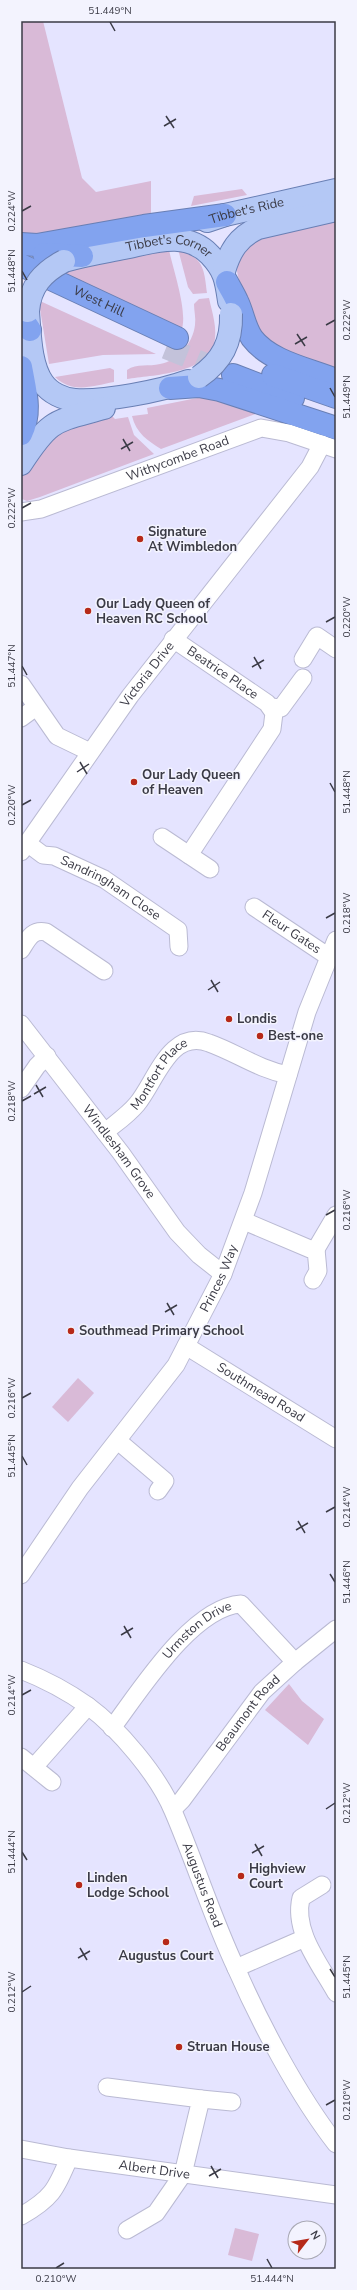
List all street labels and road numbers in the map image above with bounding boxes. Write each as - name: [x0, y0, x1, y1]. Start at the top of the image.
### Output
- street label: Tibbet's Ride: [207, 193, 286, 229]
- street label: Tibbet's Corner: [124, 231, 217, 262]
- street label: West Hill: [70, 282, 128, 321]
- street label: Withycombe Road: [124, 431, 232, 486]
- street label: Victoria Drive: [115, 638, 179, 711]
- street label: Beatrice Place: [183, 642, 262, 704]
- street label: Sandringham Close: [57, 851, 164, 925]
- street label: Fleur Gates: [259, 906, 324, 958]
- street label: Montfort Place: [126, 1034, 190, 1114]
- street label: Windlesham Grove: [78, 1101, 160, 1202]
- street label: Princes Way: [196, 1242, 242, 1315]
- street label: Southmead Road: [213, 1358, 308, 1427]
- street label: Urmston Drive: [158, 1597, 234, 1663]
- street label: Beaumont Road: [212, 1671, 284, 1755]
- street label: Augustus Road: [178, 1840, 227, 1930]
- street label: Albert Drive: [118, 2156, 191, 2184]

